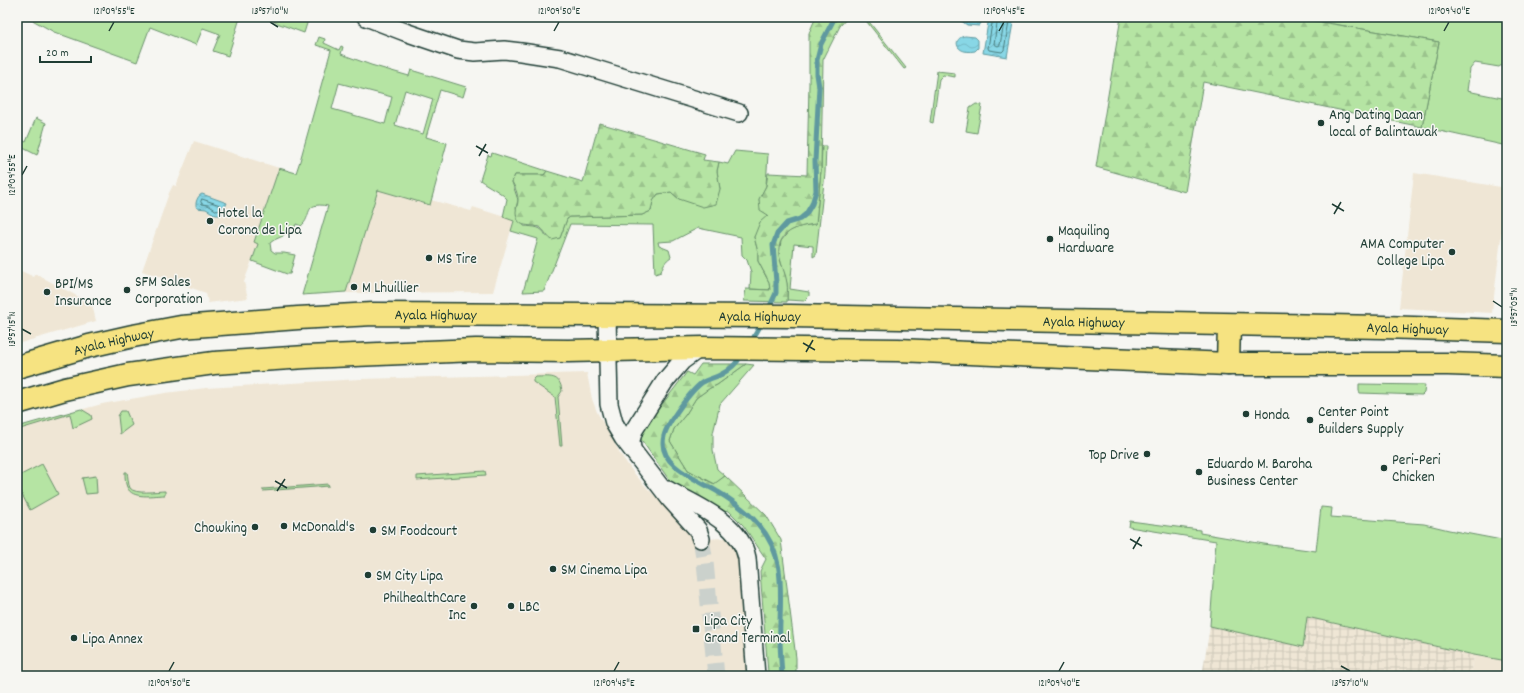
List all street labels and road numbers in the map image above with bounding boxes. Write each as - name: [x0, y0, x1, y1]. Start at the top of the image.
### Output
- street label: Ayala Highway: [394, 305, 478, 328]
- street label: Ayala Highway: [718, 307, 802, 329]
- street label: Ayala Highway: [1042, 312, 1126, 335]
- street label: Ayala Highway: [1366, 318, 1450, 342]
- street label: Ayala Highway: [71, 323, 157, 363]

